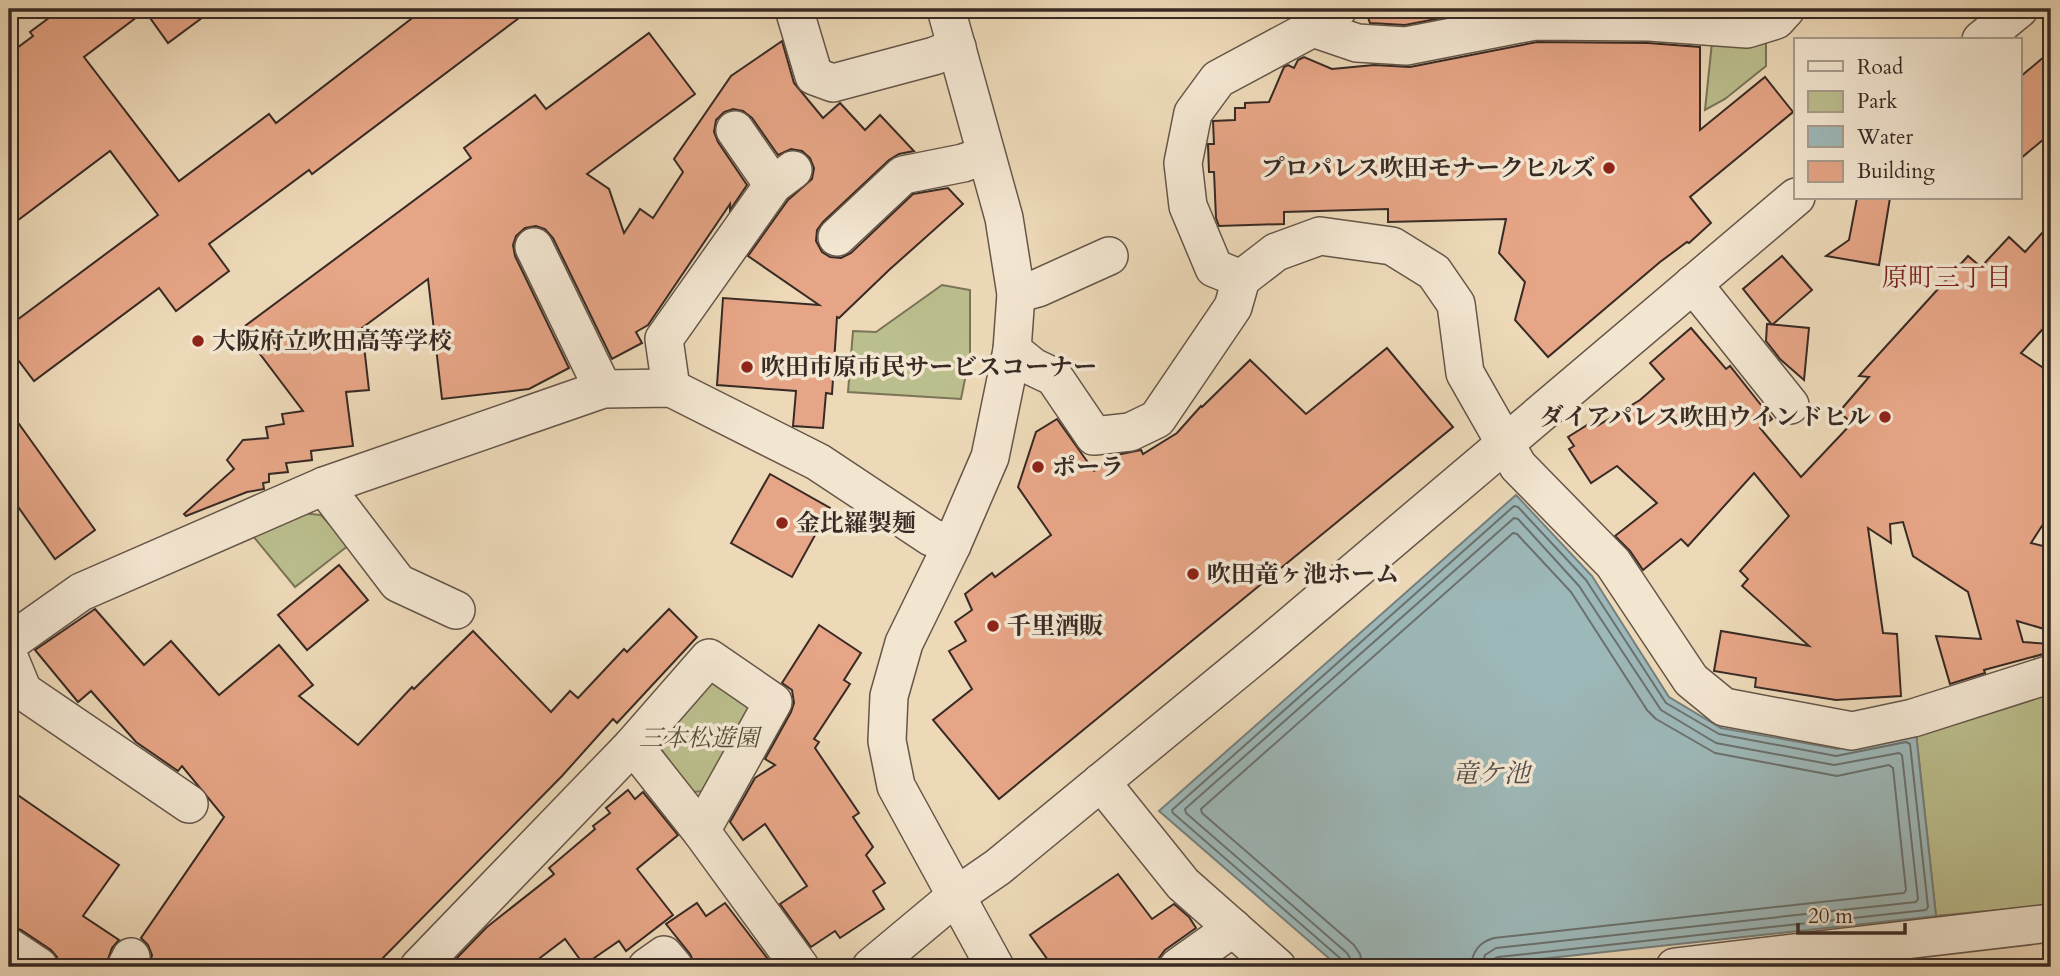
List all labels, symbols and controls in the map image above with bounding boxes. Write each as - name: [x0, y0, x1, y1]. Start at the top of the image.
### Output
- legend: [1794, 38, 2022, 200]
- text: Road: [1857, 53, 1903, 82]
- text: Park: [1857, 87, 1898, 116]
- text: Water: [1856, 123, 1913, 152]
- place label: プロパレス吹田モナークヒルズ: [1260, 152, 1595, 185]
- text: Building: [1857, 157, 1935, 186]
- marker: プロパレス吹田モナークヒルズ: [1601, 160, 1617, 176]
- district label: 原町三丁目: [1882, 260, 2012, 295]
- place label: 大阪府立吹田高等学校: [212, 325, 452, 358]
- marker: 大阪府立吹田高等学校: [190, 333, 206, 349]
- place label: 吹田市原市民サービスコーナー: [761, 351, 1097, 384]
- marker: 吹田市原市民サービスコーナー: [739, 359, 755, 375]
- place label: ダイアパレス吹田ウインドヒル: [1540, 401, 1871, 434]
- marker: ダイアパレス吹田ウインドヒル: [1877, 409, 1893, 425]
- place label: ポーラ: [1052, 451, 1124, 484]
- marker: ポーラ: [1030, 459, 1046, 475]
- place label: 金比羅製麺: [796, 507, 916, 540]
- marker: 金比羅製麺: [774, 515, 790, 531]
- place label: 吹田竜ヶ池ホーム: [1207, 558, 1399, 591]
- marker: 吹田竜ヶ池ホーム: [1185, 566, 1201, 582]
- place label: 千里酒販: [1007, 610, 1103, 643]
- marker: 千里酒販: [985, 618, 1001, 634]
- park label: 三本松遊園: [639, 722, 763, 755]
- water label: 竜ケ池: [1452, 756, 1533, 791]
- scale bar: [1798, 892, 1904, 936]
- text: 20 m: [1808, 902, 1853, 931]

